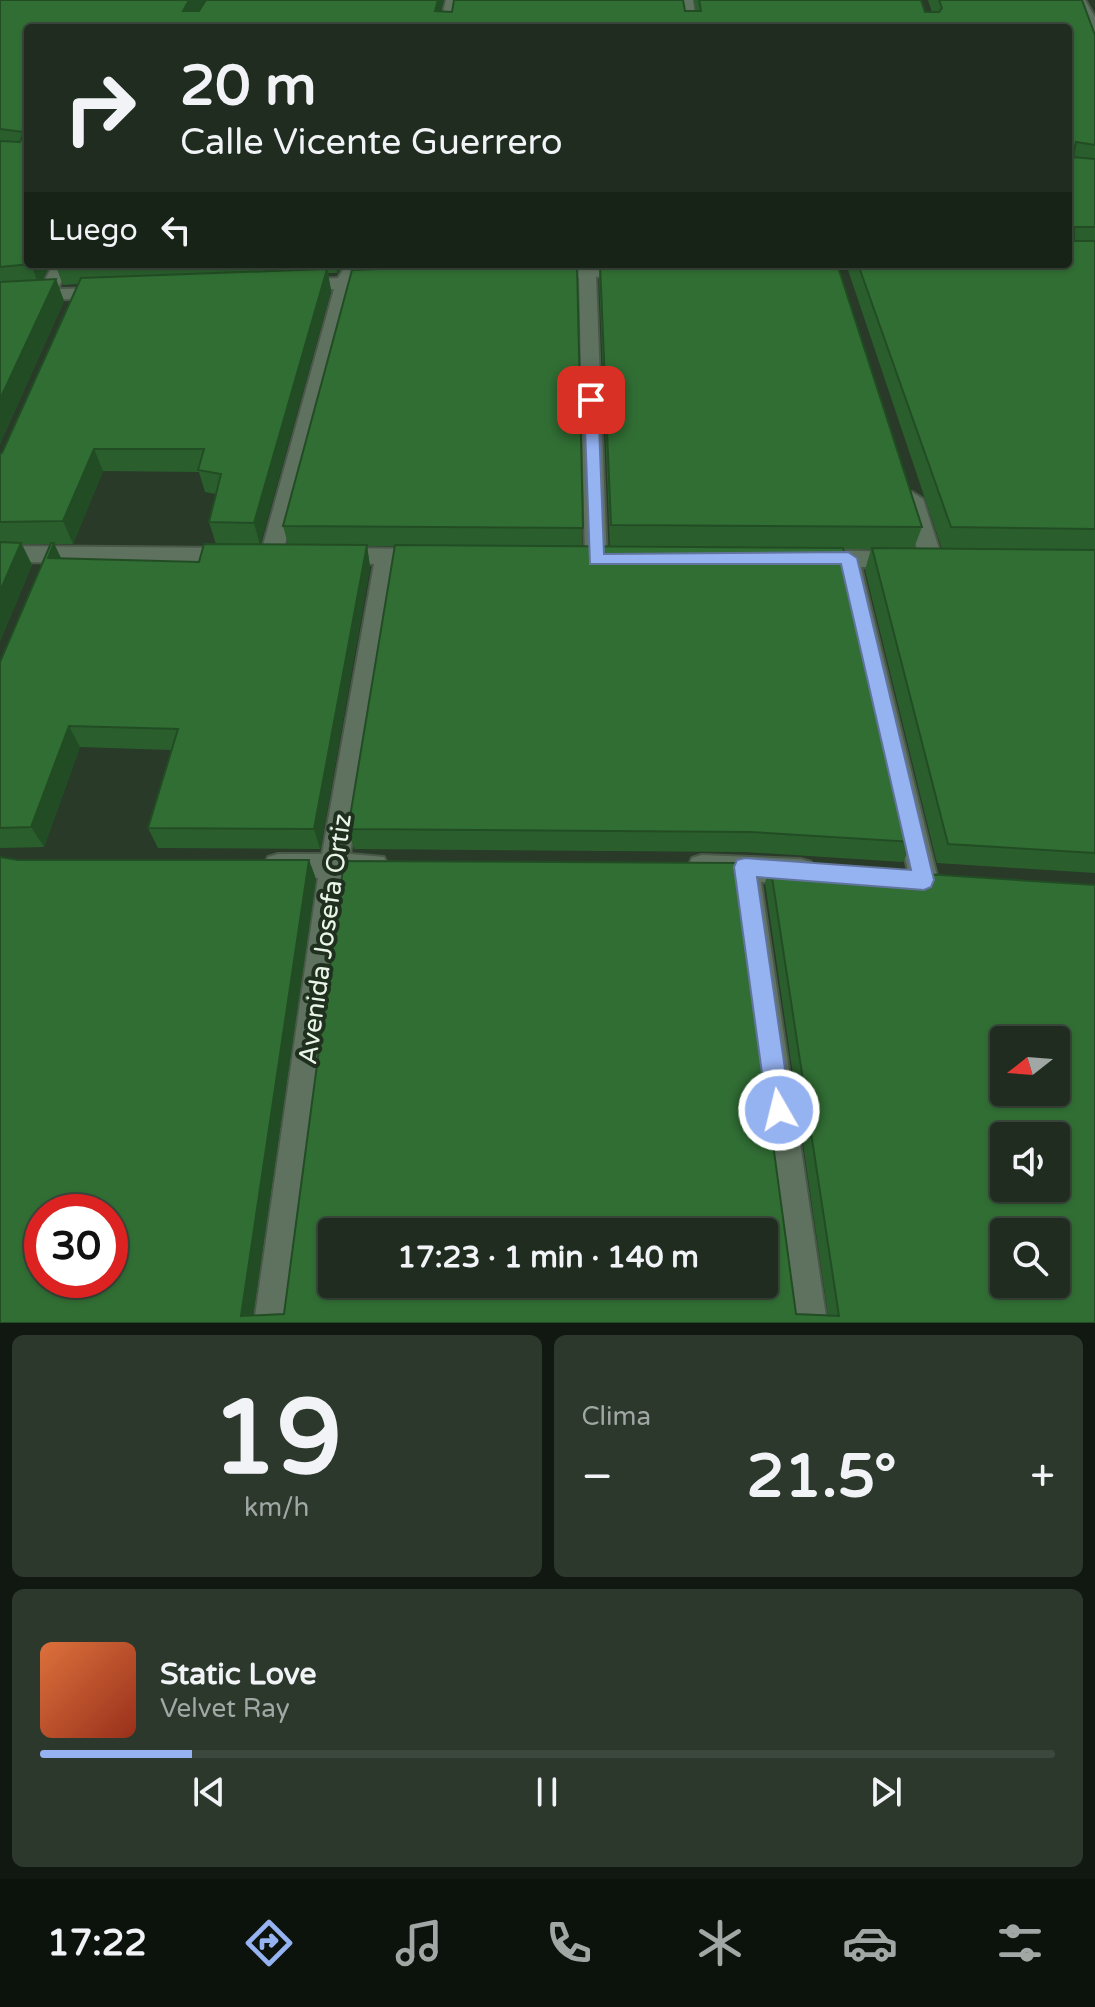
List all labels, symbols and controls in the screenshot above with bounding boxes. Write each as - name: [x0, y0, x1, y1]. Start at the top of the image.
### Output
- text: 20 m: [180, 53, 316, 120]
- icon: right: [48, 56, 152, 160]
- text: Calle Vicente Guerrero: [180, 121, 563, 164]
- icon: left: [154, 208, 198, 252]
- text: Luego: [48, 212, 138, 249]
- pin: [557, 366, 625, 434]
- icon: arrive: [569, 378, 613, 422]
- street label: Avenida Josefa Ortiz: [292, 812, 358, 1066]
- north arrow: [990, 1026, 1070, 1106]
- map controls: [990, 1026, 1070, 1298]
- position arrow: [737, 1068, 821, 1152]
- button: sound: [990, 1122, 1070, 1202]
- speed limit sign: 30: [24, 1194, 128, 1298]
- button: search: [990, 1218, 1070, 1298]
- text: 17:23 · 1 min · 140 m: [397, 1239, 699, 1276]
- text: 19: [211, 1377, 342, 1502]
- text: Clima: [582, 1401, 651, 1432]
- text: 21.5°: [746, 1441, 897, 1513]
- text: −: [582, 1451, 613, 1504]
- text: +: [1030, 1451, 1055, 1504]
- text: km/h: [244, 1492, 309, 1523]
- text: Static Love: [160, 1656, 316, 1693]
- text: Velvet Ray: [160, 1693, 290, 1724]
- icon: previous: [187, 1770, 231, 1814]
- icon: pause: [525, 1770, 569, 1814]
- icon: next: [864, 1770, 908, 1814]
- icon: directions: [241, 1915, 297, 1971]
- icon: music: [391, 1915, 447, 1971]
- icon: phone: [541, 1915, 597, 1971]
- icon: climate: [692, 1915, 748, 1971]
- icon: car: [842, 1915, 898, 1971]
- icon: filters: [992, 1915, 1048, 1971]
- text: 17:22: [47, 1922, 147, 1965]

